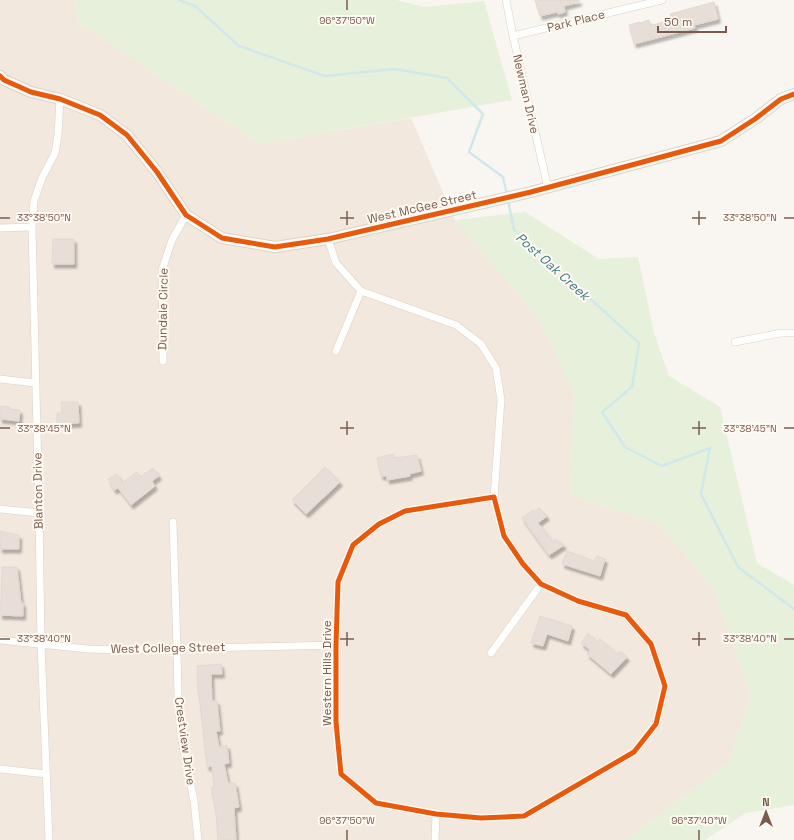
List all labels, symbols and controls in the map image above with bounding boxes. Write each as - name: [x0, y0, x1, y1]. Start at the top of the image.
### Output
- street label: Park Place: [545, 6, 607, 36]
- scale bar: [658, 8, 726, 34]
- text: 96°37'50"W: [319, 14, 375, 27]
- text: 50 m: [664, 14, 692, 30]
- street label: Newman Drive: [509, 53, 543, 135]
- street label: West McGee Street: [366, 187, 478, 227]
- text: 33°38'50"N: [17, 211, 71, 224]
- text: 33°38'50"N: [723, 211, 777, 224]
- water label: Post Oak Creek: [512, 229, 595, 305]
- street label: Dundale Circle: [154, 268, 172, 350]
- text: 33°38'45"N: [17, 422, 71, 435]
- text: 33°38'45"N: [723, 422, 777, 435]
- street label: Blanton Drive: [29, 452, 47, 530]
- street label: Western Hills Drive: [319, 620, 335, 726]
- text: 33°38'40"N: [17, 632, 71, 645]
- text: 33°38'40"N: [723, 632, 777, 645]
- street label: West College Street: [110, 639, 226, 657]
- street label: Crestview Drive: [171, 696, 199, 786]
- north arrow: [746, 792, 786, 832]
- text: N: [762, 795, 770, 809]
- text: 96°37'50"W: [319, 814, 375, 827]
- text: 96°37'40"W: [671, 814, 727, 827]

